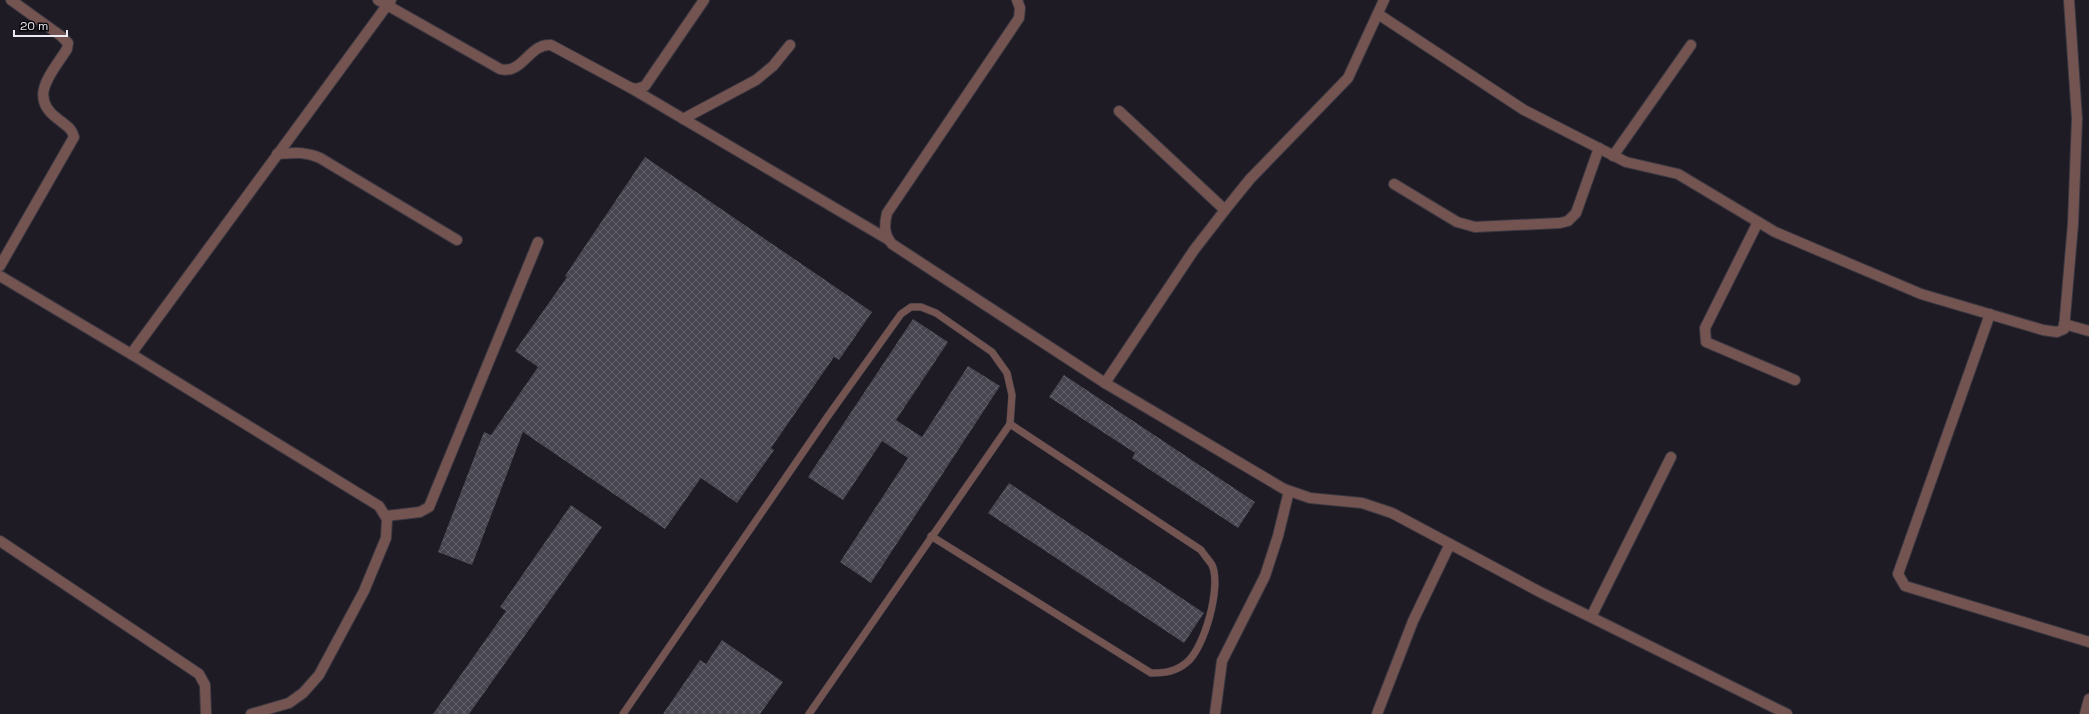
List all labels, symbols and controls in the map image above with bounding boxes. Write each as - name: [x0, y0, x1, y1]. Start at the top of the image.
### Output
- scale bar: [14, 12, 67, 38]
- text: 20 m: [20, 18, 48, 34]

